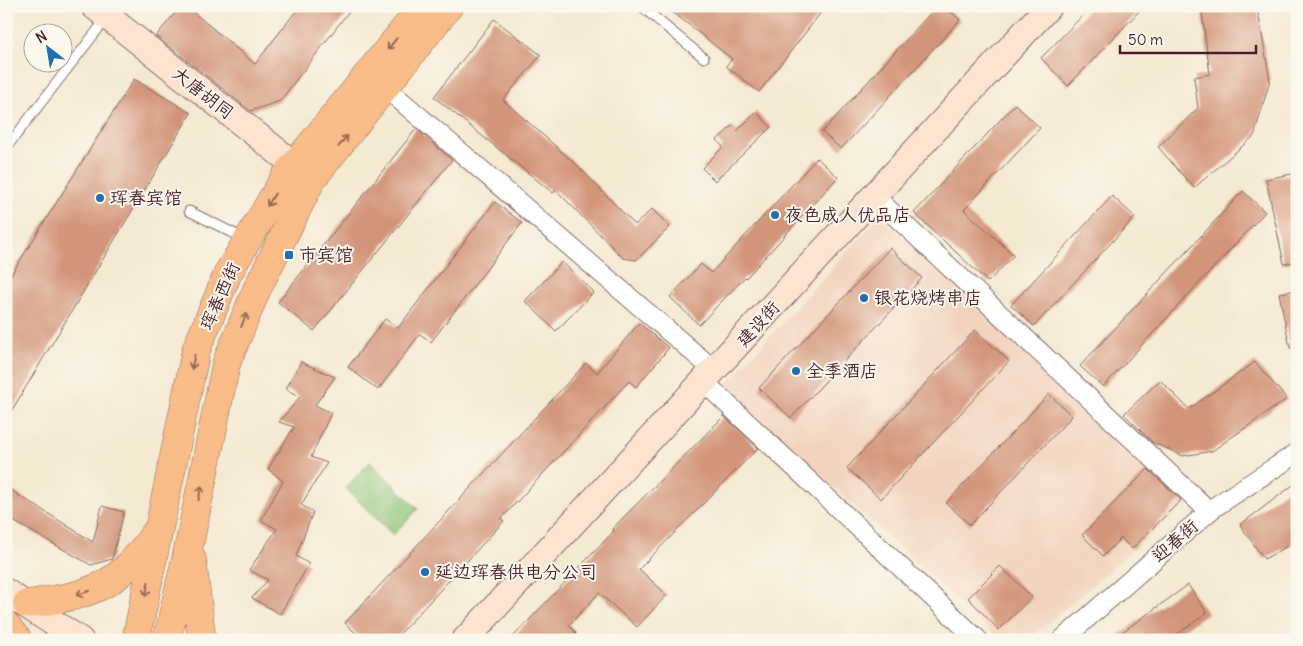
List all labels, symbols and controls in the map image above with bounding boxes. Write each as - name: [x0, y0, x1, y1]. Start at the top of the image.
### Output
- north arrow: [22, 22, 72, 72]
- scale bar: [1120, 22, 1257, 54]
- text: N: [33, 27, 50, 47]
- text: 50 m: [1128, 30, 1163, 49]
- one-way arrow: [387, 37, 398, 50]
- street label: 大唐胡同: [168, 61, 239, 124]
- one-way arrow: [337, 135, 348, 148]
- place label: 珲春宾馆: [110, 186, 182, 209]
- marker: 珲春宾馆: [94, 192, 106, 204]
- one-way arrow: [266, 193, 276, 207]
- place label: 夜色成人优品店: [785, 203, 911, 226]
- marker: 夜色成人优品店: [769, 209, 781, 221]
- place label: 市宾馆: [299, 243, 353, 266]
- marker: 市宾馆: [283, 249, 295, 261]
- street label: 珲春西街: [194, 258, 245, 333]
- place label: 银花烧烤串店: [874, 286, 982, 309]
- marker: 银花烧烤串店: [858, 292, 870, 304]
- street label: 建设街: [731, 296, 784, 351]
- one-way arrow: [241, 312, 250, 327]
- one-way arrow: [188, 353, 198, 369]
- place label: 全季酒店: [806, 359, 878, 382]
- marker: 全季酒店: [790, 365, 802, 377]
- one-way arrow: [195, 486, 205, 502]
- street label: 迎春街: [1147, 514, 1203, 567]
- place label: 延边珲春供电分公司: [435, 560, 597, 583]
- marker: 延边珲春供电分公司: [419, 566, 431, 578]
- one-way arrow: [141, 581, 151, 597]
- one-way arrow: [76, 589, 92, 599]

